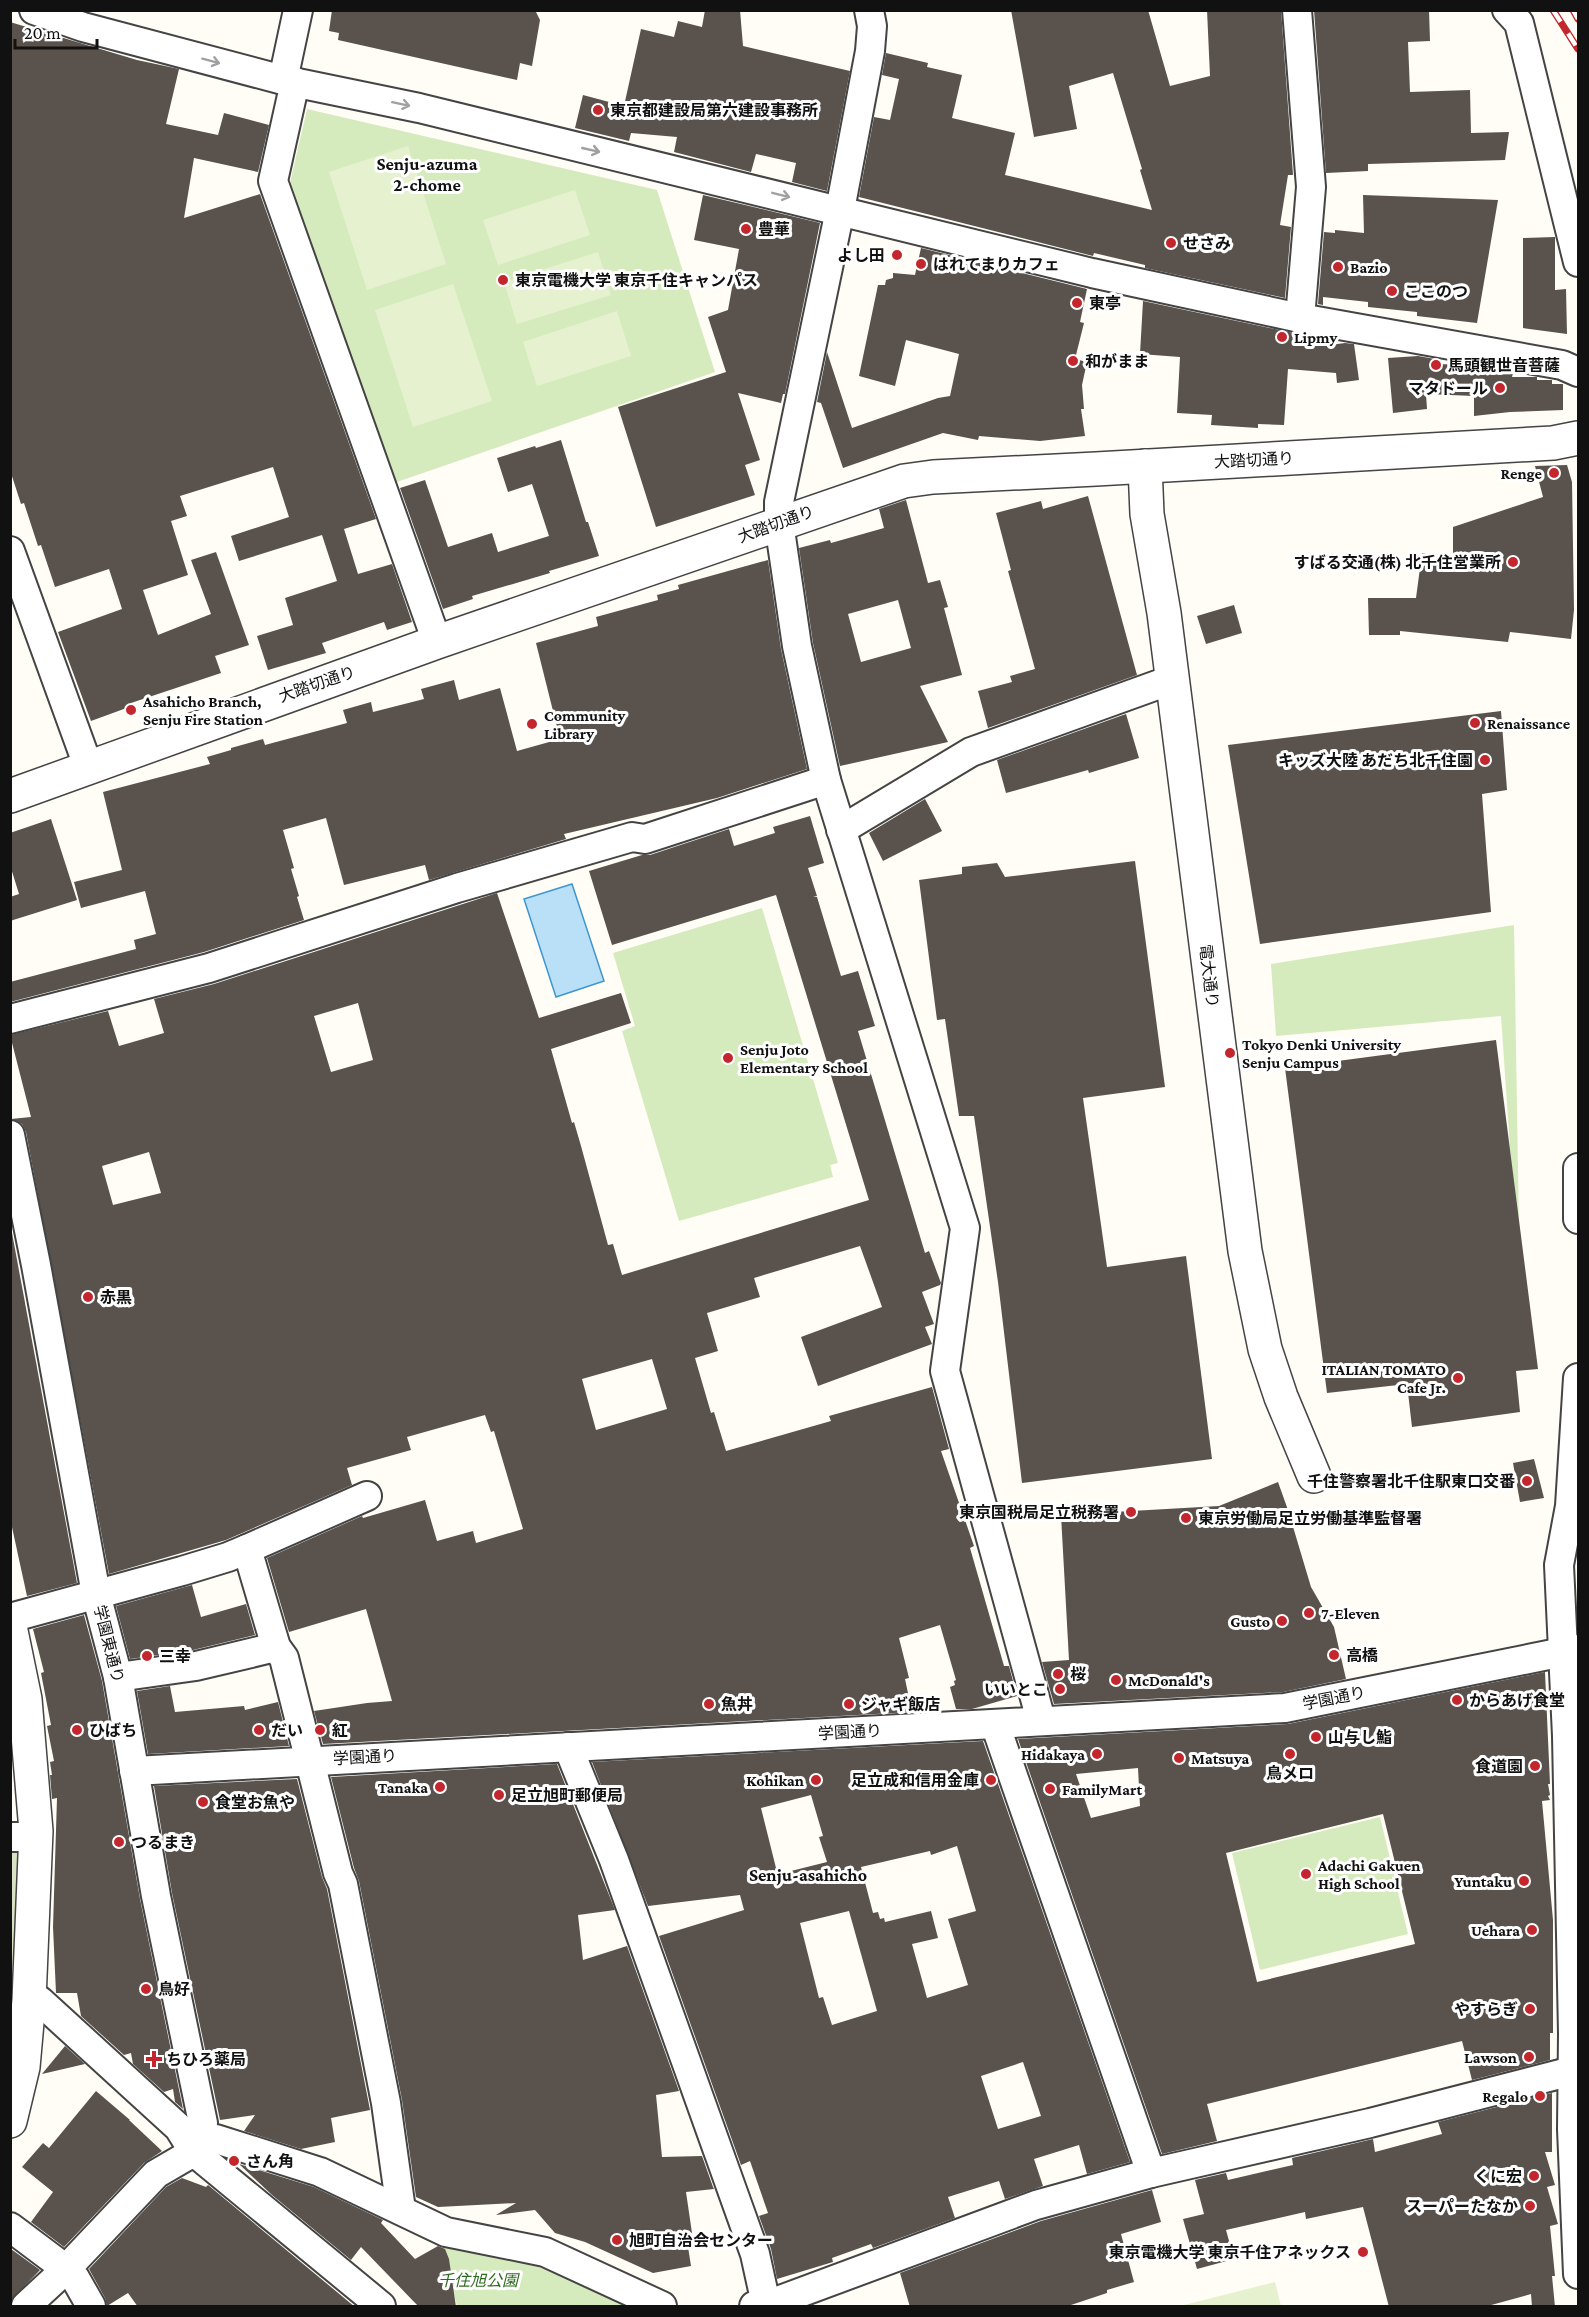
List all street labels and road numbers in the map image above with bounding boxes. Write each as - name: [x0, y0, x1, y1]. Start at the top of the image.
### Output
- street label: 大踏切通り: [1214, 449, 1294, 471]
- street label: 大踏切通り: [735, 502, 817, 546]
- street label: 大踏切通り: [276, 663, 358, 705]
- street label: 電大通り: [1197, 943, 1221, 1009]
- street label: 学園東通り: [91, 1603, 127, 1685]
- street label: 学園通り: [1301, 1684, 1367, 1712]
- street label: 学園通り: [818, 1722, 882, 1742]
- street label: 学園通り: [333, 1747, 397, 1767]

